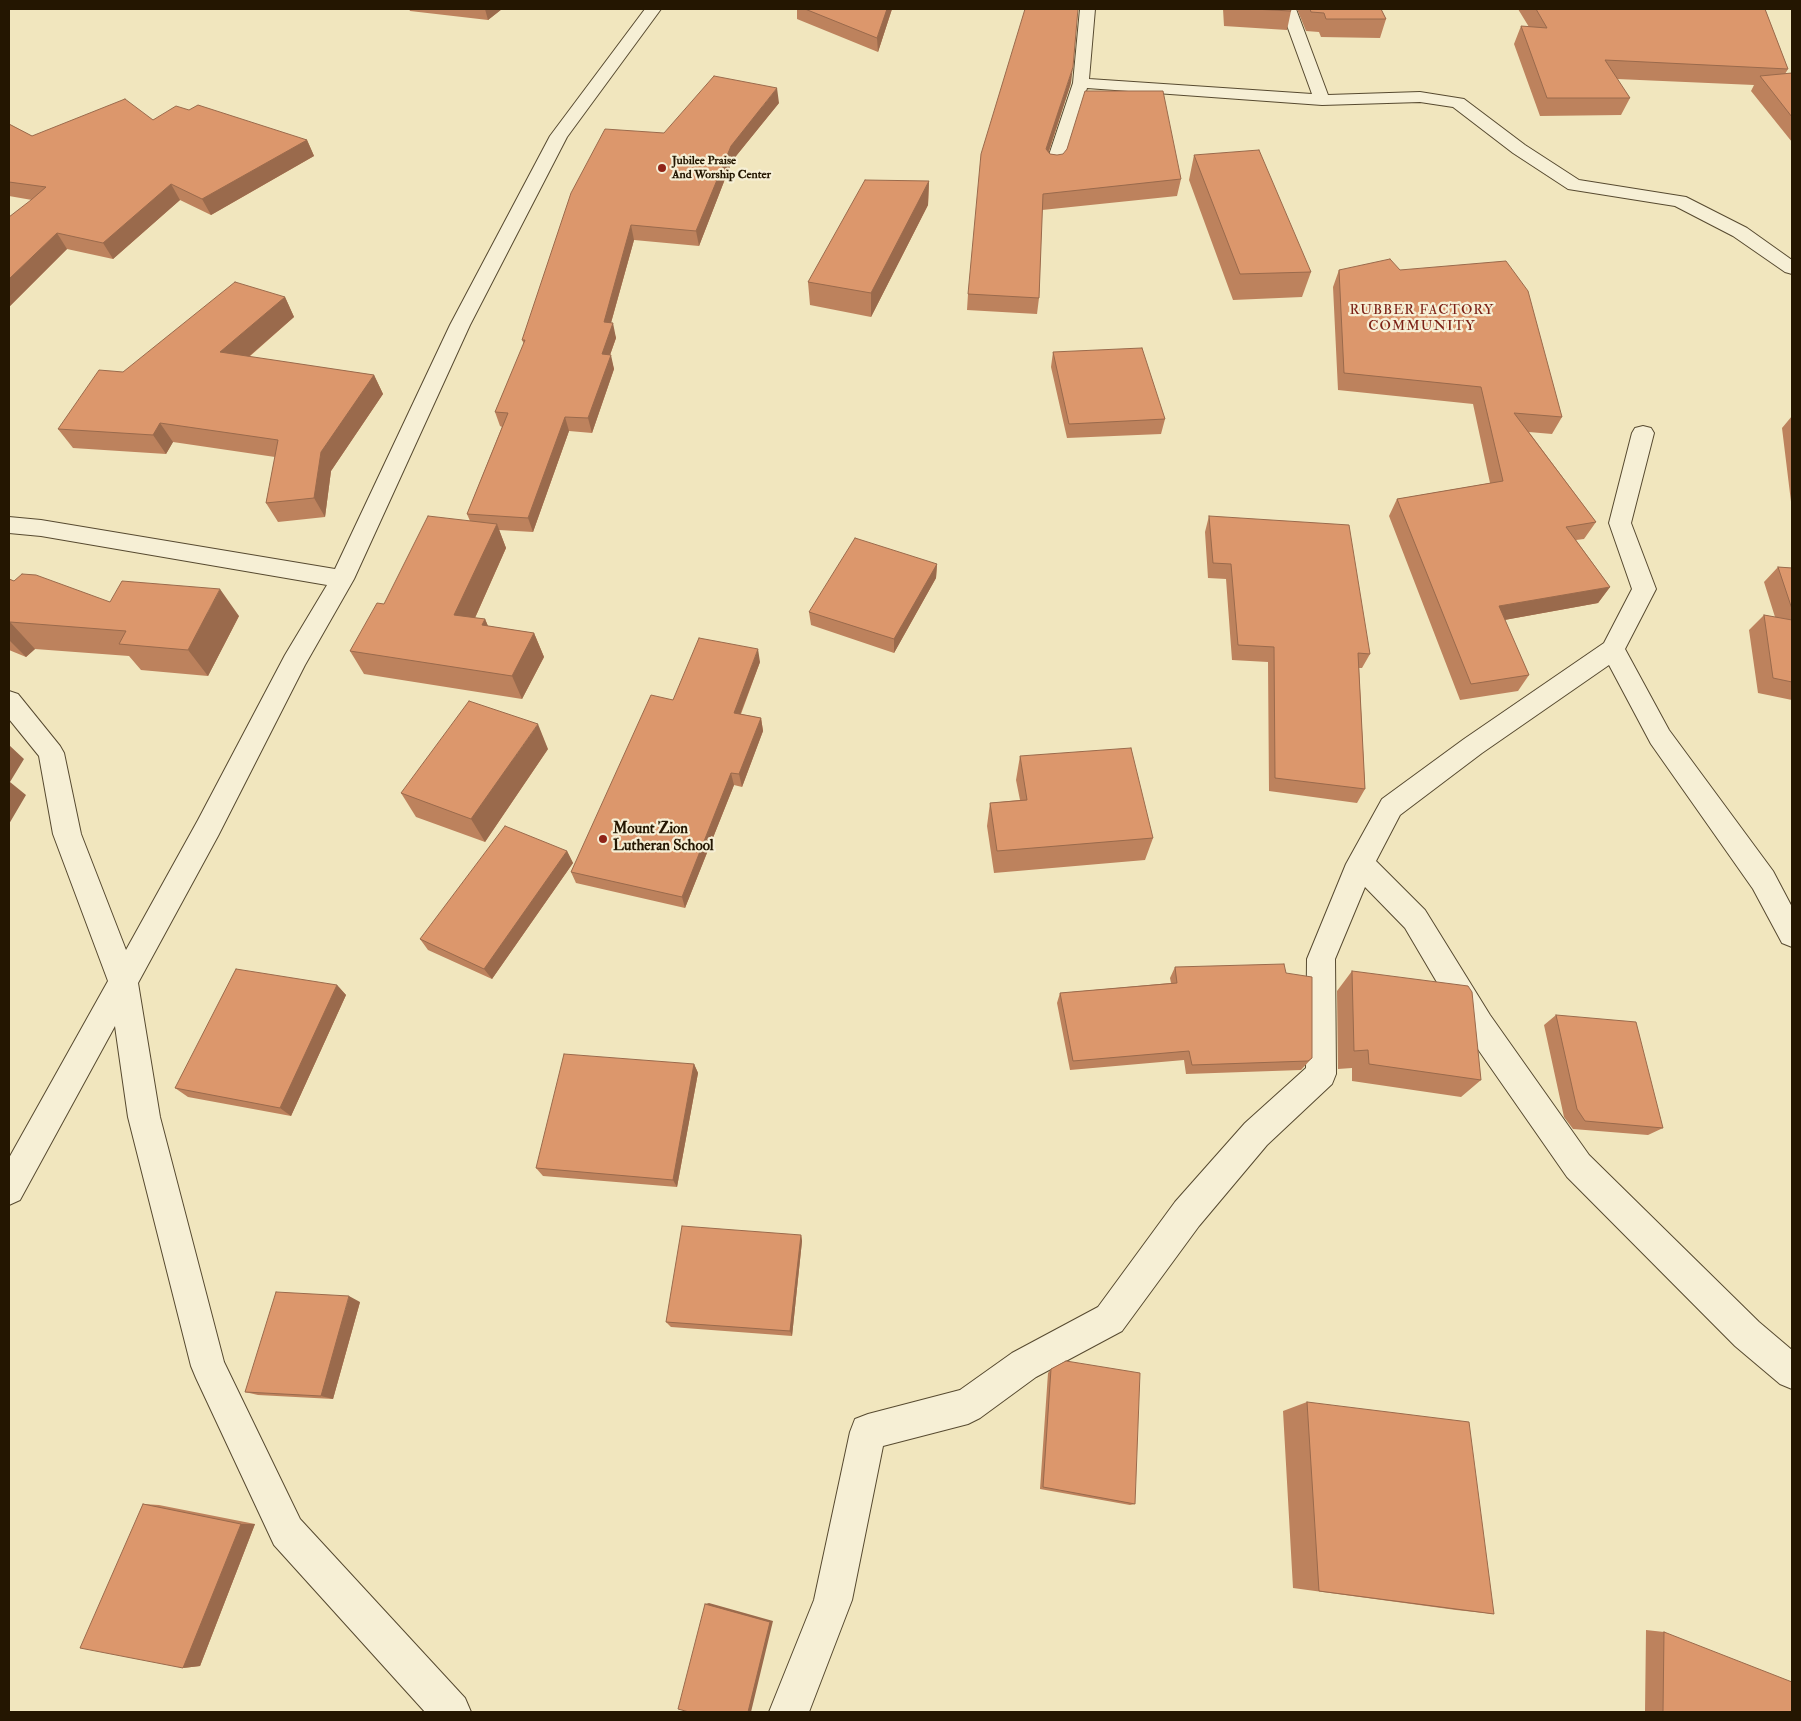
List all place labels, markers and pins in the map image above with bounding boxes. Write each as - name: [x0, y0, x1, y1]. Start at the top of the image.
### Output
- place label: Jubilee Praise And Worship Center: [672, 154, 771, 182]
- marker: Jubilee Praise And Worship Center: [656, 162, 668, 174]
- place label: Mount Zion Lutheran School: [613, 821, 714, 856]
- marker: Mount Zion Lutheran School: [597, 833, 609, 845]

